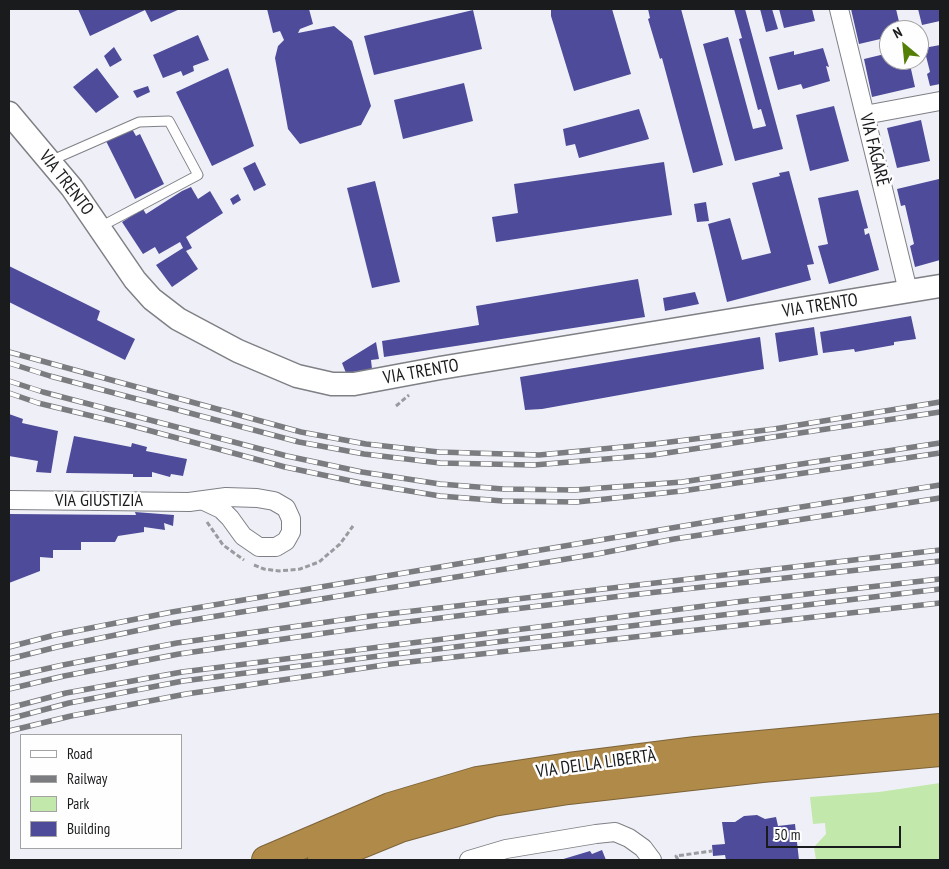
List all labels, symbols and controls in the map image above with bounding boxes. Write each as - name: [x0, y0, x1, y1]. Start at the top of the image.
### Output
- north arrow: [879, 20, 929, 70]
- text: N: [890, 23, 905, 42]
- street label: VIA FAGARÈ: [855, 111, 893, 189]
- street label: VIA TRENTO: [34, 146, 98, 220]
- street label: VIA TRENTO: [781, 289, 859, 323]
- street label: VIA TRENTO: [382, 355, 460, 389]
- street label: VIA GIUSTIZIA: [55, 490, 143, 512]
- legend: [20, 734, 182, 849]
- text: Road: [67, 744, 93, 763]
- street label: VIA DELLA LIBERTÀ: [535, 745, 657, 783]
- text: Railway: [67, 769, 107, 788]
- text: Park: [67, 794, 89, 813]
- scale bar: [769, 816, 904, 848]
- text: Building: [67, 819, 110, 838]
- text: 50 m: [774, 825, 800, 844]

